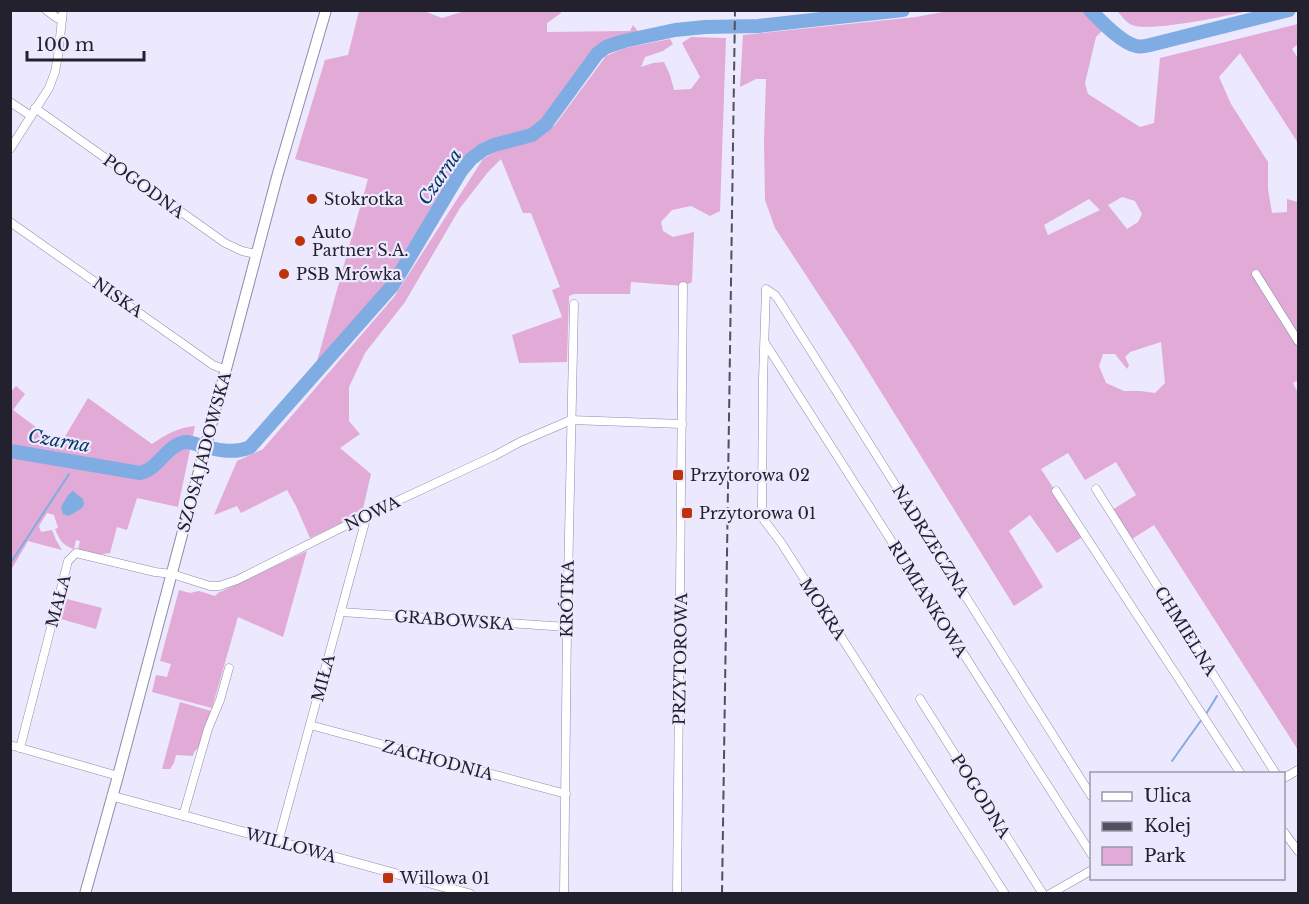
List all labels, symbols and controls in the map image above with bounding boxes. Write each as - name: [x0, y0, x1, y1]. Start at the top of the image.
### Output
- scale bar: [27, 24, 144, 62]
- text: 100 m: [36, 34, 94, 56]
- water label: Czarna: [413, 145, 467, 209]
- street label: POGODNA: [99, 150, 189, 223]
- place label: Stokrotka: [324, 189, 403, 209]
- marker: Stokrotka: [305, 192, 319, 206]
- place label: Auto Partner S.A.: [311, 222, 409, 260]
- marker: Auto Partner S.A.: [293, 234, 307, 248]
- place label: PSB Mrówka: [296, 264, 402, 284]
- marker: PSB Mrówka: [277, 267, 291, 281]
- street label: NISKA: [89, 273, 147, 322]
- street label: SZOSA JADOWSKA: [173, 369, 235, 534]
- water label: Czarna: [26, 425, 92, 457]
- place label: Przytorowa 02: [690, 465, 810, 485]
- marker: Przytorowa 02: [671, 468, 685, 482]
- street label: NADRZECZNA: [888, 481, 974, 601]
- street label: NOWA: [341, 491, 403, 535]
- place label: Przytorowa 01: [699, 503, 816, 523]
- marker: Przytorowa 01: [680, 506, 694, 520]
- street label: RUMIANKOWA: [884, 537, 972, 661]
- street label: KRÓTKA: [556, 559, 578, 638]
- street label: MAŁA: [41, 572, 75, 630]
- street label: MOKRA: [796, 574, 851, 644]
- street label: CHMIELNA: [1151, 583, 1222, 680]
- street label: PRZYTOROWA: [669, 592, 691, 725]
- street label: GRABOWSKA: [394, 606, 515, 634]
- street label: MIŁA: [307, 652, 339, 704]
- street label: ZACHODNIA: [380, 736, 496, 785]
- street label: POGODNA: [947, 750, 1015, 842]
- legend: [1090, 772, 1285, 880]
- text: Ulica: [1144, 785, 1191, 807]
- text: Kolej: [1144, 815, 1191, 837]
- street label: WILLOWA: [242, 823, 339, 867]
- text: Park: [1144, 845, 1186, 867]
- place label: Willowa 01: [399, 868, 490, 888]
- marker: Willowa 01: [381, 871, 395, 885]

